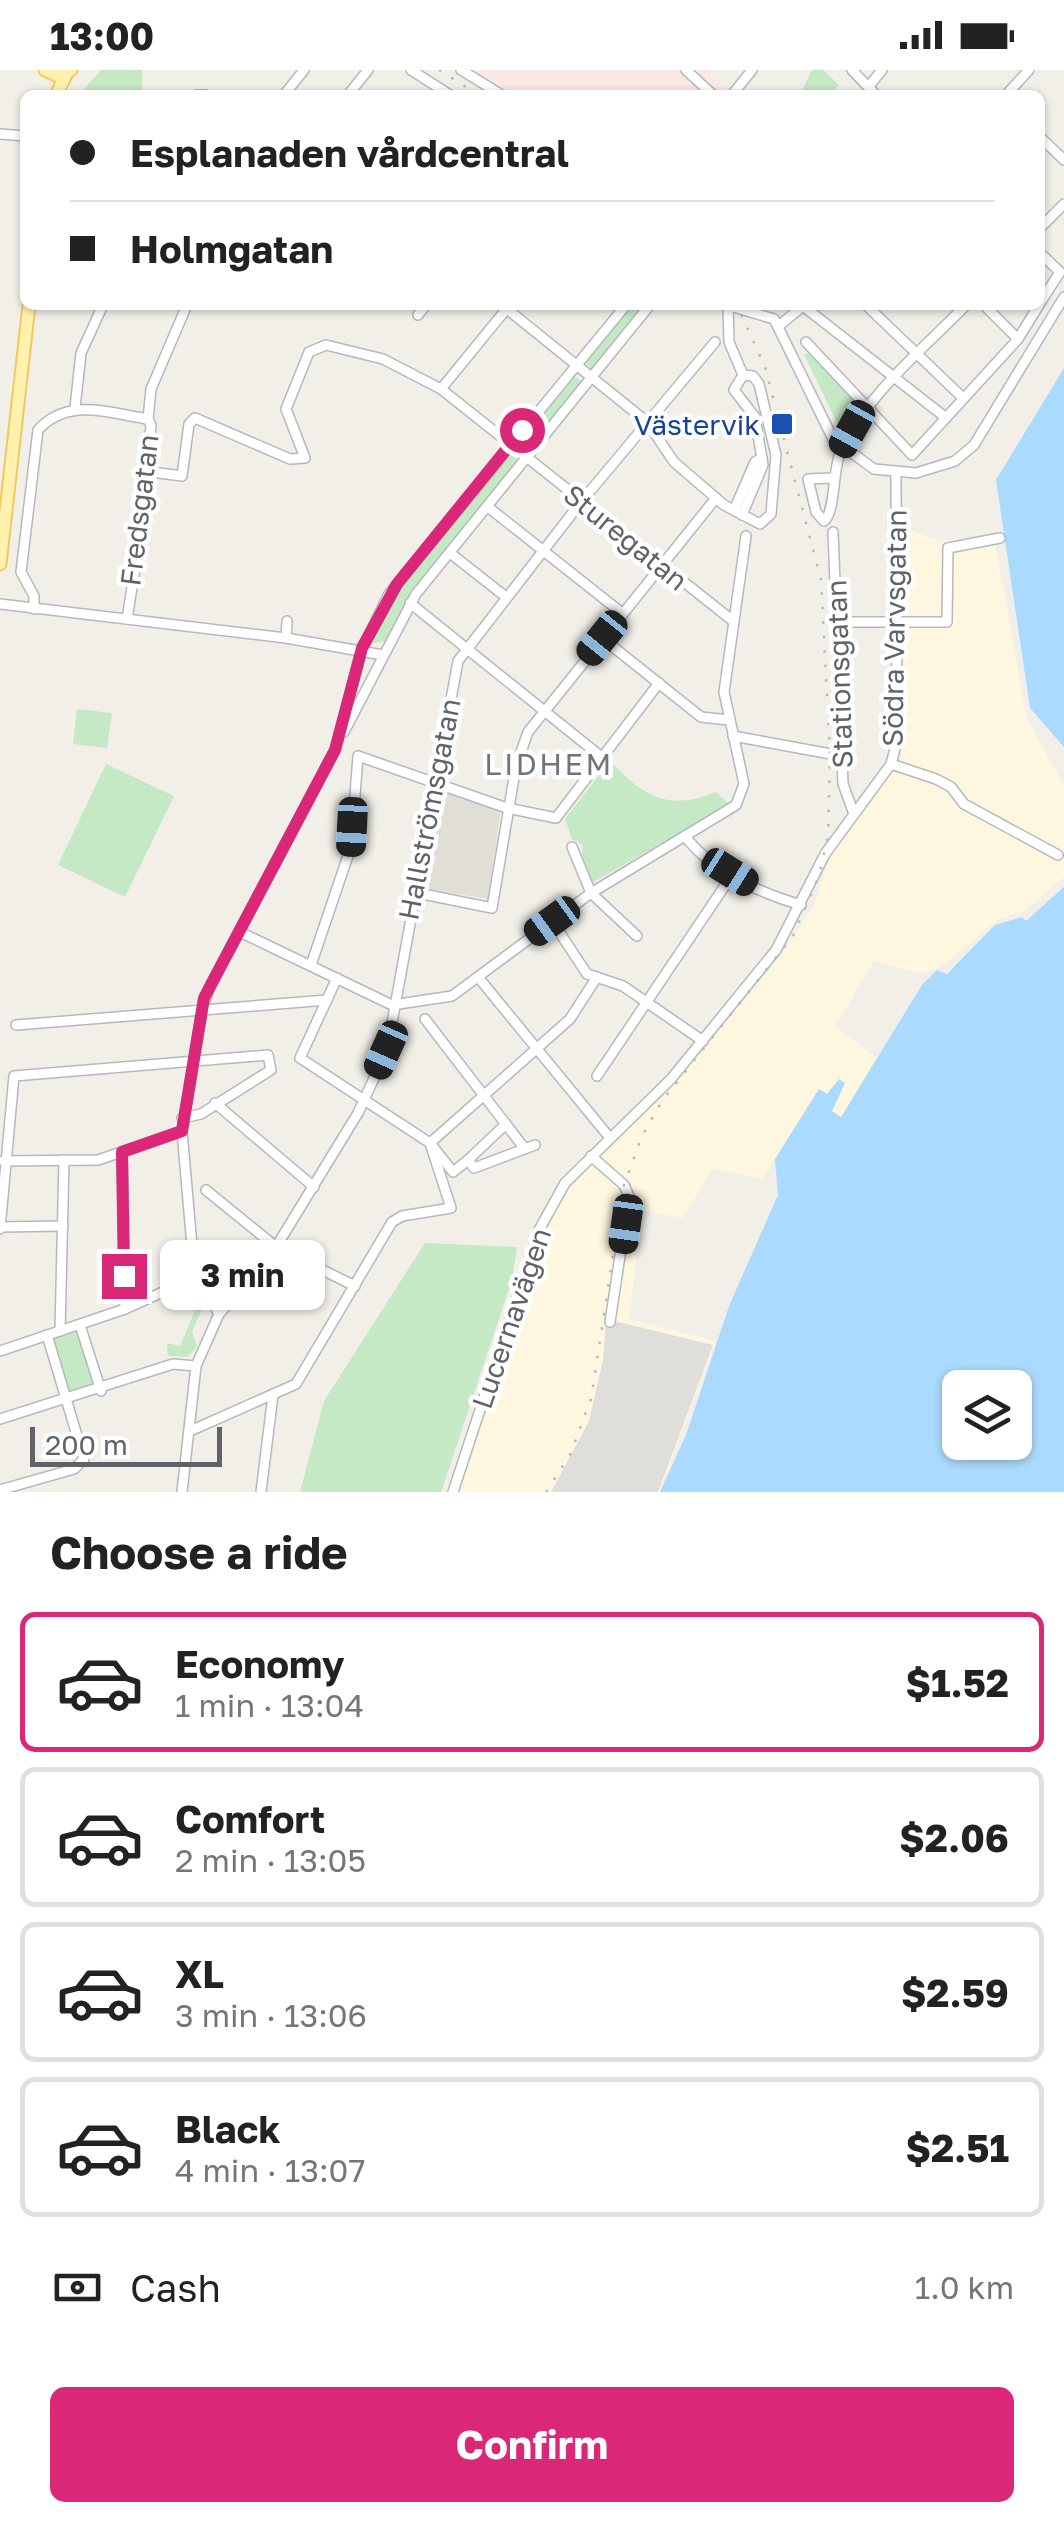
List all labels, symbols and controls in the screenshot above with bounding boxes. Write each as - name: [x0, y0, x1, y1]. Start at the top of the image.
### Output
- text: 13:00: [50, 13, 154, 58]
- text: Esplanaden vårdcentral: [130, 130, 569, 175]
- text: Holmgatan: [130, 226, 333, 271]
- car: [824, 395, 880, 463]
- route start: [500, 408, 545, 453]
- place label: Västervik: [634, 408, 760, 441]
- marker: Västervik: [769, 411, 795, 437]
- street label: Fredsgatan: [113, 432, 165, 588]
- street label: Sturegatan: [558, 477, 694, 597]
- street label: Södra Varvsgatan: [875, 509, 913, 747]
- street label: Stationsgatan: [819, 579, 859, 769]
- car: [571, 605, 633, 671]
- street label: Hallströmsgatan: [391, 695, 467, 923]
- district label: LIDHEM: [484, 746, 614, 782]
- car: [335, 796, 369, 858]
- car: [697, 843, 763, 901]
- car: [519, 891, 585, 951]
- car: [360, 1016, 412, 1084]
- car: [607, 1192, 645, 1256]
- street label: Lucernavägen: [465, 1223, 557, 1413]
- callout: 3 min: [159, 1241, 324, 1311]
- route end: [102, 1254, 147, 1299]
- text: 3 min: [201, 1256, 284, 1294]
- map controls: [942, 1370, 1032, 1460]
- button: layers: [942, 1370, 1032, 1460]
- scale bar: [30, 1422, 222, 1466]
- text: 200 m: [45, 1428, 128, 1461]
- text: Choose a ride: [50, 1525, 348, 1579]
- icon: car: [55, 1637, 145, 1727]
- text: Economy: [175, 1641, 344, 1686]
- text: $1.52: [905, 1660, 1009, 1705]
- text: 1 min · 13:04: [175, 1686, 364, 1724]
- icon: car: [55, 1792, 145, 1882]
- text: Comfort: [175, 1796, 325, 1841]
- text: $2.06: [899, 1815, 1009, 1860]
- text: 2 min · 13:05: [175, 1841, 366, 1879]
- icon: car: [55, 1947, 145, 2037]
- text: XL: [175, 1951, 224, 1996]
- text: $2.59: [901, 1970, 1009, 2015]
- text: 3 min · 13:06: [175, 1996, 367, 2034]
- icon: car: [55, 2102, 145, 2192]
- text: Black: [175, 2106, 280, 2151]
- text: $2.51: [905, 2125, 1009, 2170]
- text: 4 min · 13:07: [175, 2151, 365, 2189]
- icon: cash: [50, 2260, 105, 2315]
- text: Cash: [130, 2265, 221, 2310]
- text: 1.0 km: [915, 2268, 1014, 2306]
- button: Confirm: [50, 2387, 1014, 2502]

